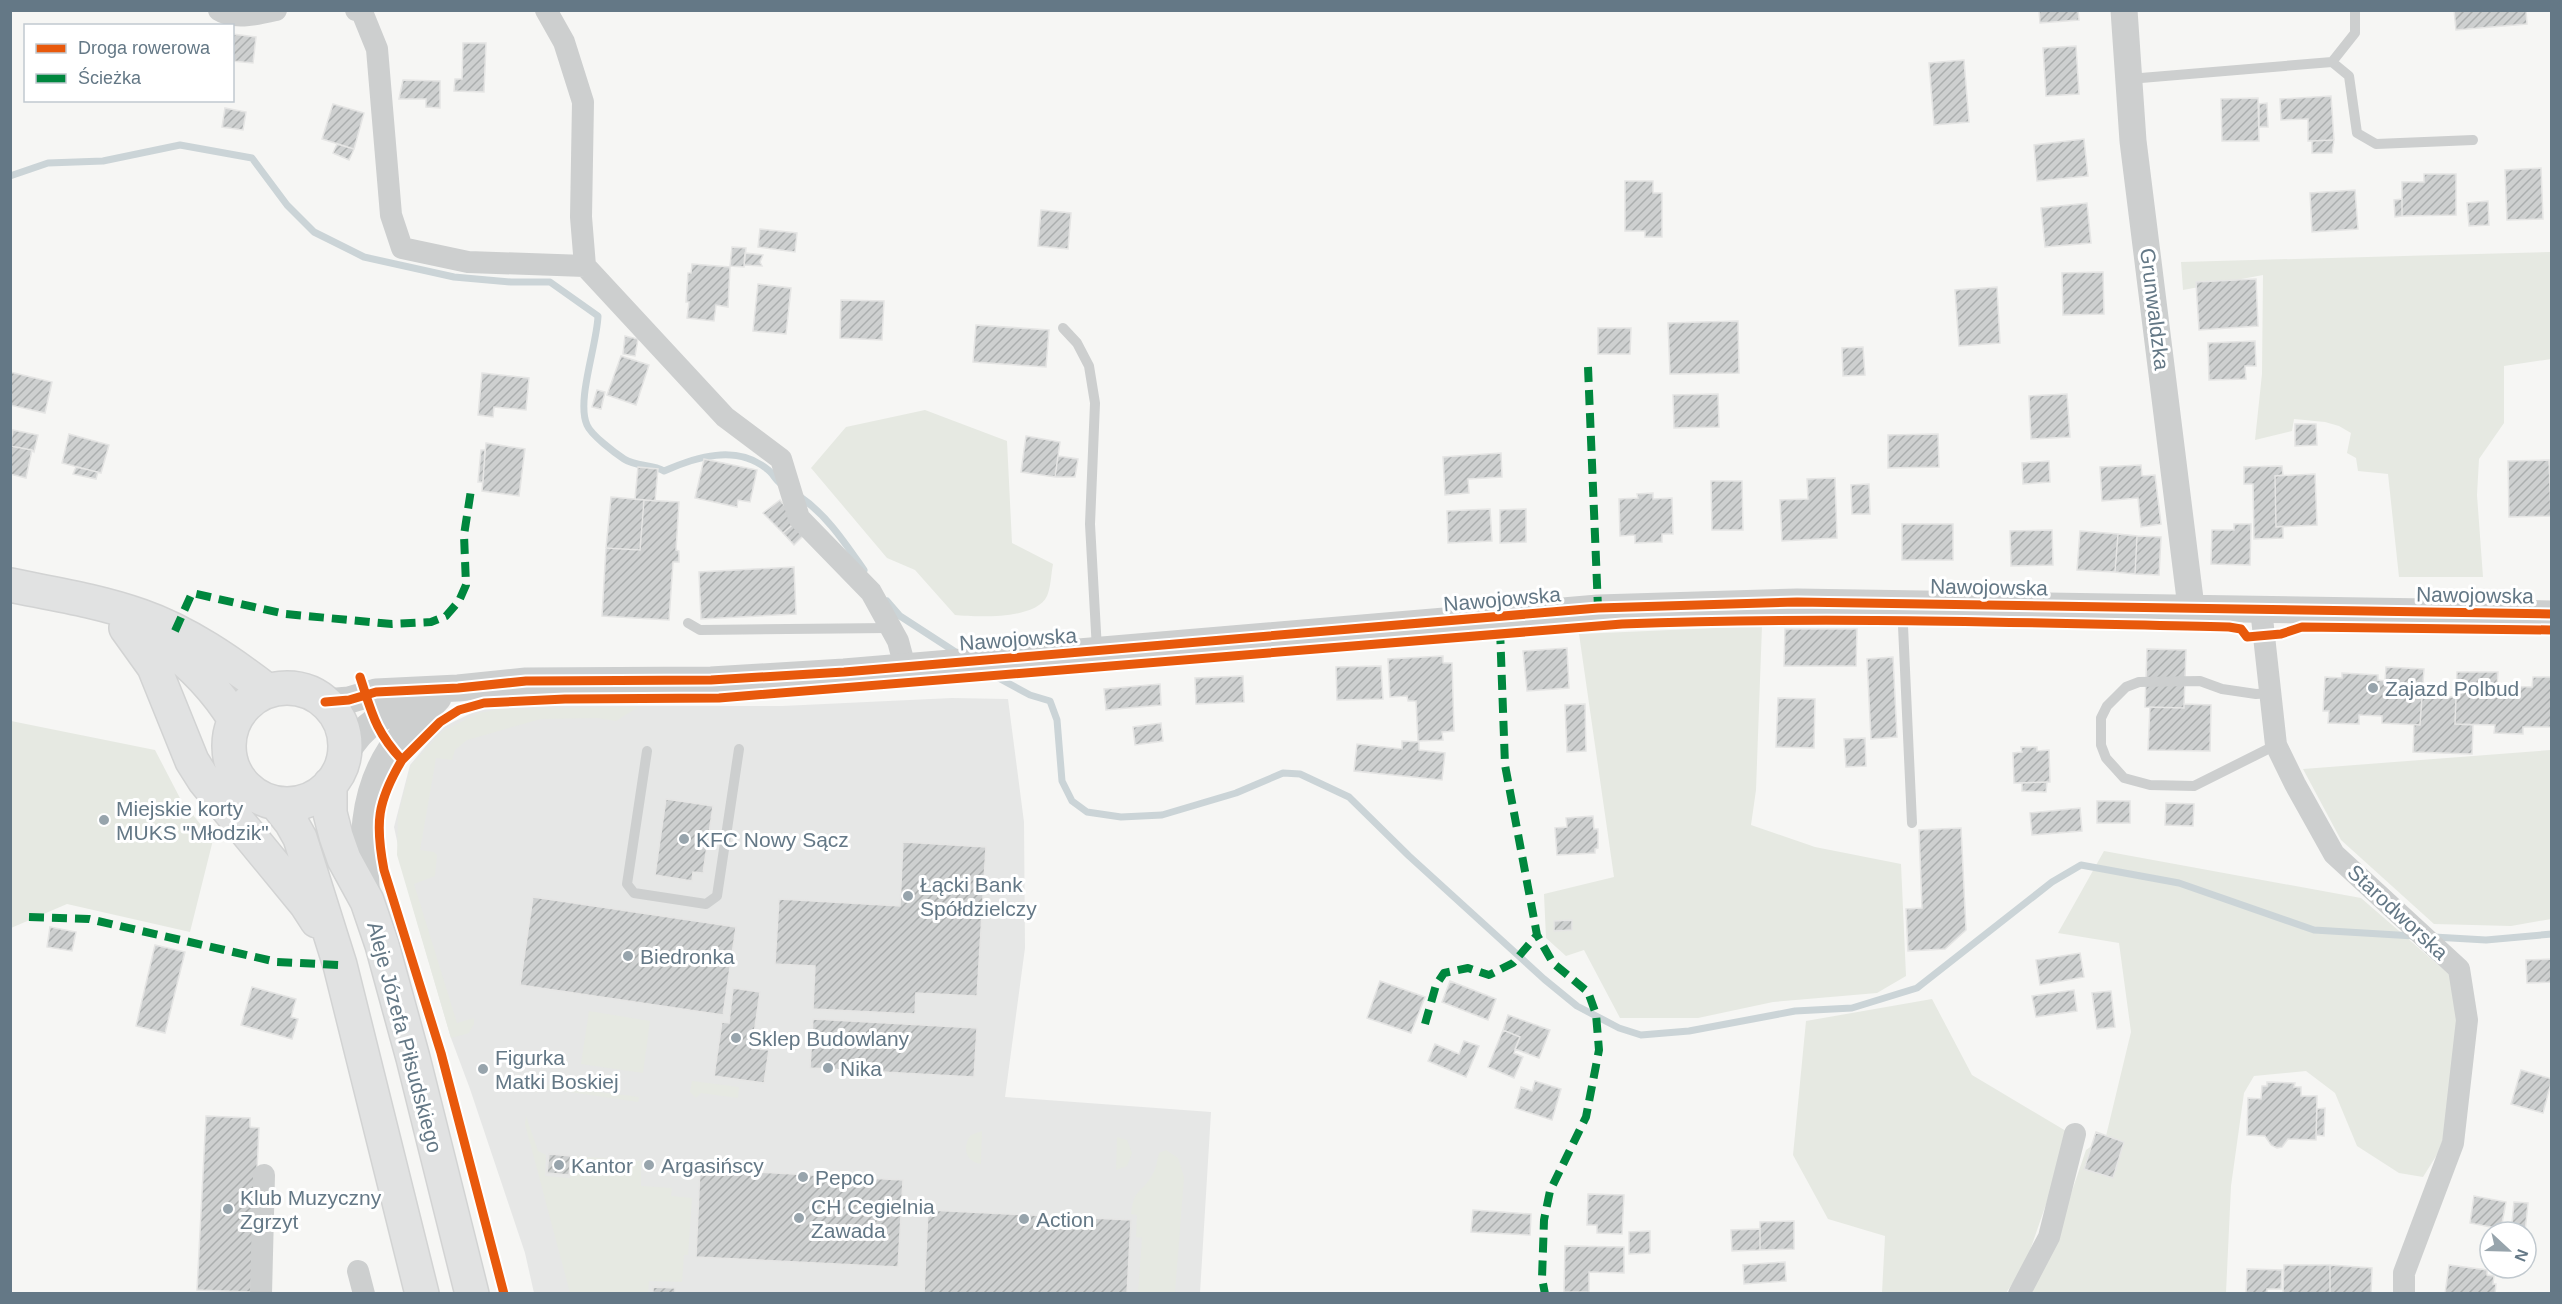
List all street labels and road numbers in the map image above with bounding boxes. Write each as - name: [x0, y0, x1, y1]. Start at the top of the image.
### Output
- street label: Grunwaldzka: [2136, 247, 2174, 372]
- street label: Nawojowska: [1930, 574, 2048, 600]
- street label: Nawojowska: [1442, 582, 1562, 616]
- street label: Nawojowska: [2416, 582, 2534, 608]
- street label: Nawojowska: [958, 623, 1078, 655]
- street label: Starodworska: [2343, 860, 2453, 964]
- street label: Aleje Józefa Piłsudskiego: [363, 919, 447, 1155]

